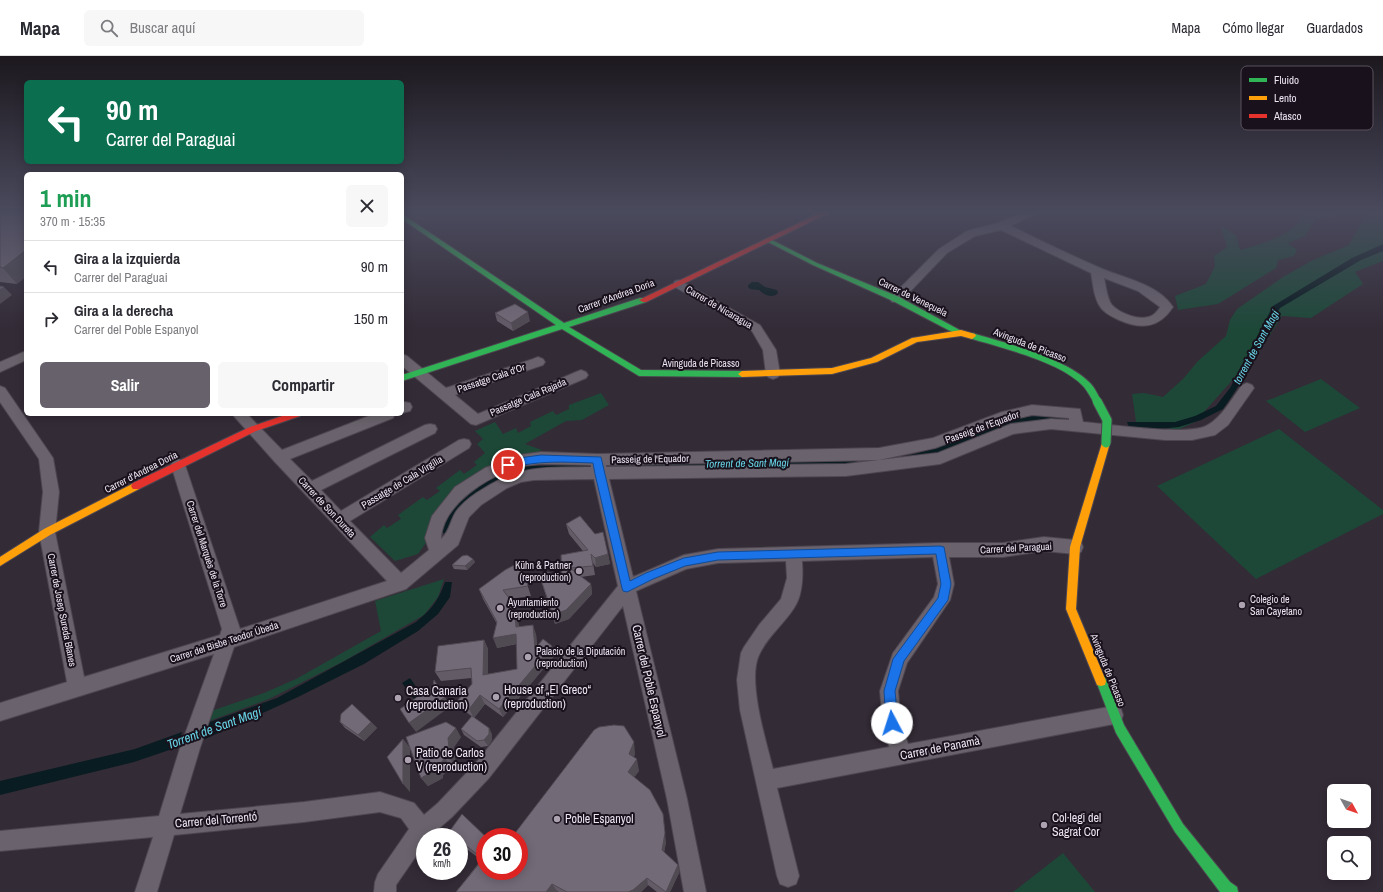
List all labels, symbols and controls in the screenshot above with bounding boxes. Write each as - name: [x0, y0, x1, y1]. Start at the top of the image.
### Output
- search box: [84, 10, 364, 46]
- text: Mapa: [20, 15, 60, 41]
- icon: search: [98, 17, 120, 39]
- text: Buscar aquí: [130, 17, 195, 38]
- text: Mapa: [1172, 19, 1200, 37]
- text: Cómo llegar: [1222, 19, 1284, 37]
- text: Guardados: [1306, 19, 1363, 37]
- legend: [1241, 66, 1373, 130]
- text: Fluido: [1274, 73, 1299, 87]
- text: 90 m: [106, 91, 158, 129]
- text: Lento: [1274, 91, 1297, 105]
- icon: left: [40, 96, 92, 148]
- text: Atasco: [1273, 109, 1302, 123]
- text: Carrer del Paraguai: [106, 127, 236, 152]
- text: 1 min: [40, 182, 91, 214]
- button: close: [346, 185, 388, 227]
- text: 370 m · 15:35: [40, 213, 105, 230]
- text: Gira a la izquierda: [74, 248, 180, 269]
- icon: left: [40, 256, 62, 278]
- text: 90 m: [361, 256, 388, 277]
- text: Carrer del Paraguai: [74, 269, 168, 286]
- street label: Carrer de Veneçuela: [876, 275, 950, 320]
- street label: Carrer d'Andrea Doria: [576, 276, 656, 316]
- street label: Carrer de Nicaragua: [683, 283, 755, 332]
- text: Gira a la derecha: [74, 300, 173, 321]
- water label: torrent de Sant Magí: [1230, 306, 1283, 386]
- icon: right: [40, 308, 62, 330]
- text: 150 m: [354, 308, 388, 329]
- text: Carrer del Poble Espanyol: [74, 321, 198, 338]
- street label: Avinguda de Picasso: [991, 325, 1069, 365]
- street label: Avinguda de Picasso: [661, 357, 740, 370]
- street label: Passatge Cala d'Or: [455, 360, 527, 396]
- button: Salir: [40, 362, 210, 408]
- button: Compartir: [218, 362, 388, 408]
- street label: Passatge Cala Rajada: [488, 375, 568, 419]
- street label: Passeig de l'Equador: [943, 408, 1021, 446]
- street label: Carrer d'Andrea Doria: [102, 448, 180, 496]
- pin: [491, 448, 525, 482]
- street label: Passatge de Cala Virgília: [359, 452, 446, 511]
- street label: Passeig de l'Equador: [611, 452, 689, 466]
- icon: arrive: [497, 454, 519, 476]
- water label: Torrent de Sant Magí: [705, 455, 791, 471]
- street label: Carrer de Son Dureta: [296, 474, 359, 540]
- street label: Carrer del Marquès de la Torre: [184, 499, 231, 609]
- street label: Carrer del Paraguai: [980, 540, 1052, 556]
- street label: Carrer de Josep Sureda Blanes: [45, 552, 79, 668]
- place label: Kühn & Partner (reproduction): [515, 559, 571, 584]
- marker: Kühn & Partner (reproduction): [574, 566, 584, 576]
- place label: Colegio de San Cayetano: [1250, 593, 1302, 618]
- place label: Ayuntamiento (reproduction): [507, 596, 560, 621]
- marker: Colegio de San Cayetano: [1237, 600, 1247, 610]
- marker: Ayuntamiento (reproduction): [495, 603, 505, 613]
- street label: Carrer del Bisbe Teodor Úbeda: [168, 618, 280, 666]
- street label: Carrer del Poble Espanyol: [628, 623, 670, 739]
- street label: Avinguda de Picasso: [1087, 631, 1129, 709]
- place label: Palacio de la Diputación (reproduction): [536, 645, 625, 670]
- marker: Palacio de la Diputación (reproduction): [523, 652, 533, 662]
- place label: House of „El Greco“ (reproduction): [504, 682, 591, 712]
- place label: Casa Canaria (reproduction): [406, 683, 468, 713]
- marker: House of „El Greco“ (reproduction): [491, 692, 501, 702]
- marker: Casa Canaria (reproduction): [393, 693, 403, 703]
- position arrow: [871, 702, 913, 744]
- water label: Torrent de Sant Magí: [164, 703, 265, 753]
- street label: Carrer de Panamà: [899, 732, 982, 764]
- place label: Patio de Carlos V (reproduction): [416, 745, 487, 775]
- marker: Patio de Carlos V (reproduction): [403, 755, 413, 765]
- north arrow: [1327, 784, 1371, 828]
- map controls: [1327, 784, 1371, 880]
- street label: Carrer del Torrentó: [174, 808, 258, 832]
- place label: Col·legi del Sagrat Cor: [1052, 810, 1101, 840]
- place label: Poble Espanyol: [565, 811, 633, 827]
- marker: Poble Espanyol: [552, 814, 562, 824]
- marker: Col·legi del Sagrat Cor: [1039, 820, 1049, 830]
- speed limit sign: 30: [476, 828, 528, 880]
- text: 26: [433, 835, 451, 862]
- button: search: [1327, 836, 1371, 880]
- text: km/h: [433, 857, 451, 870]

